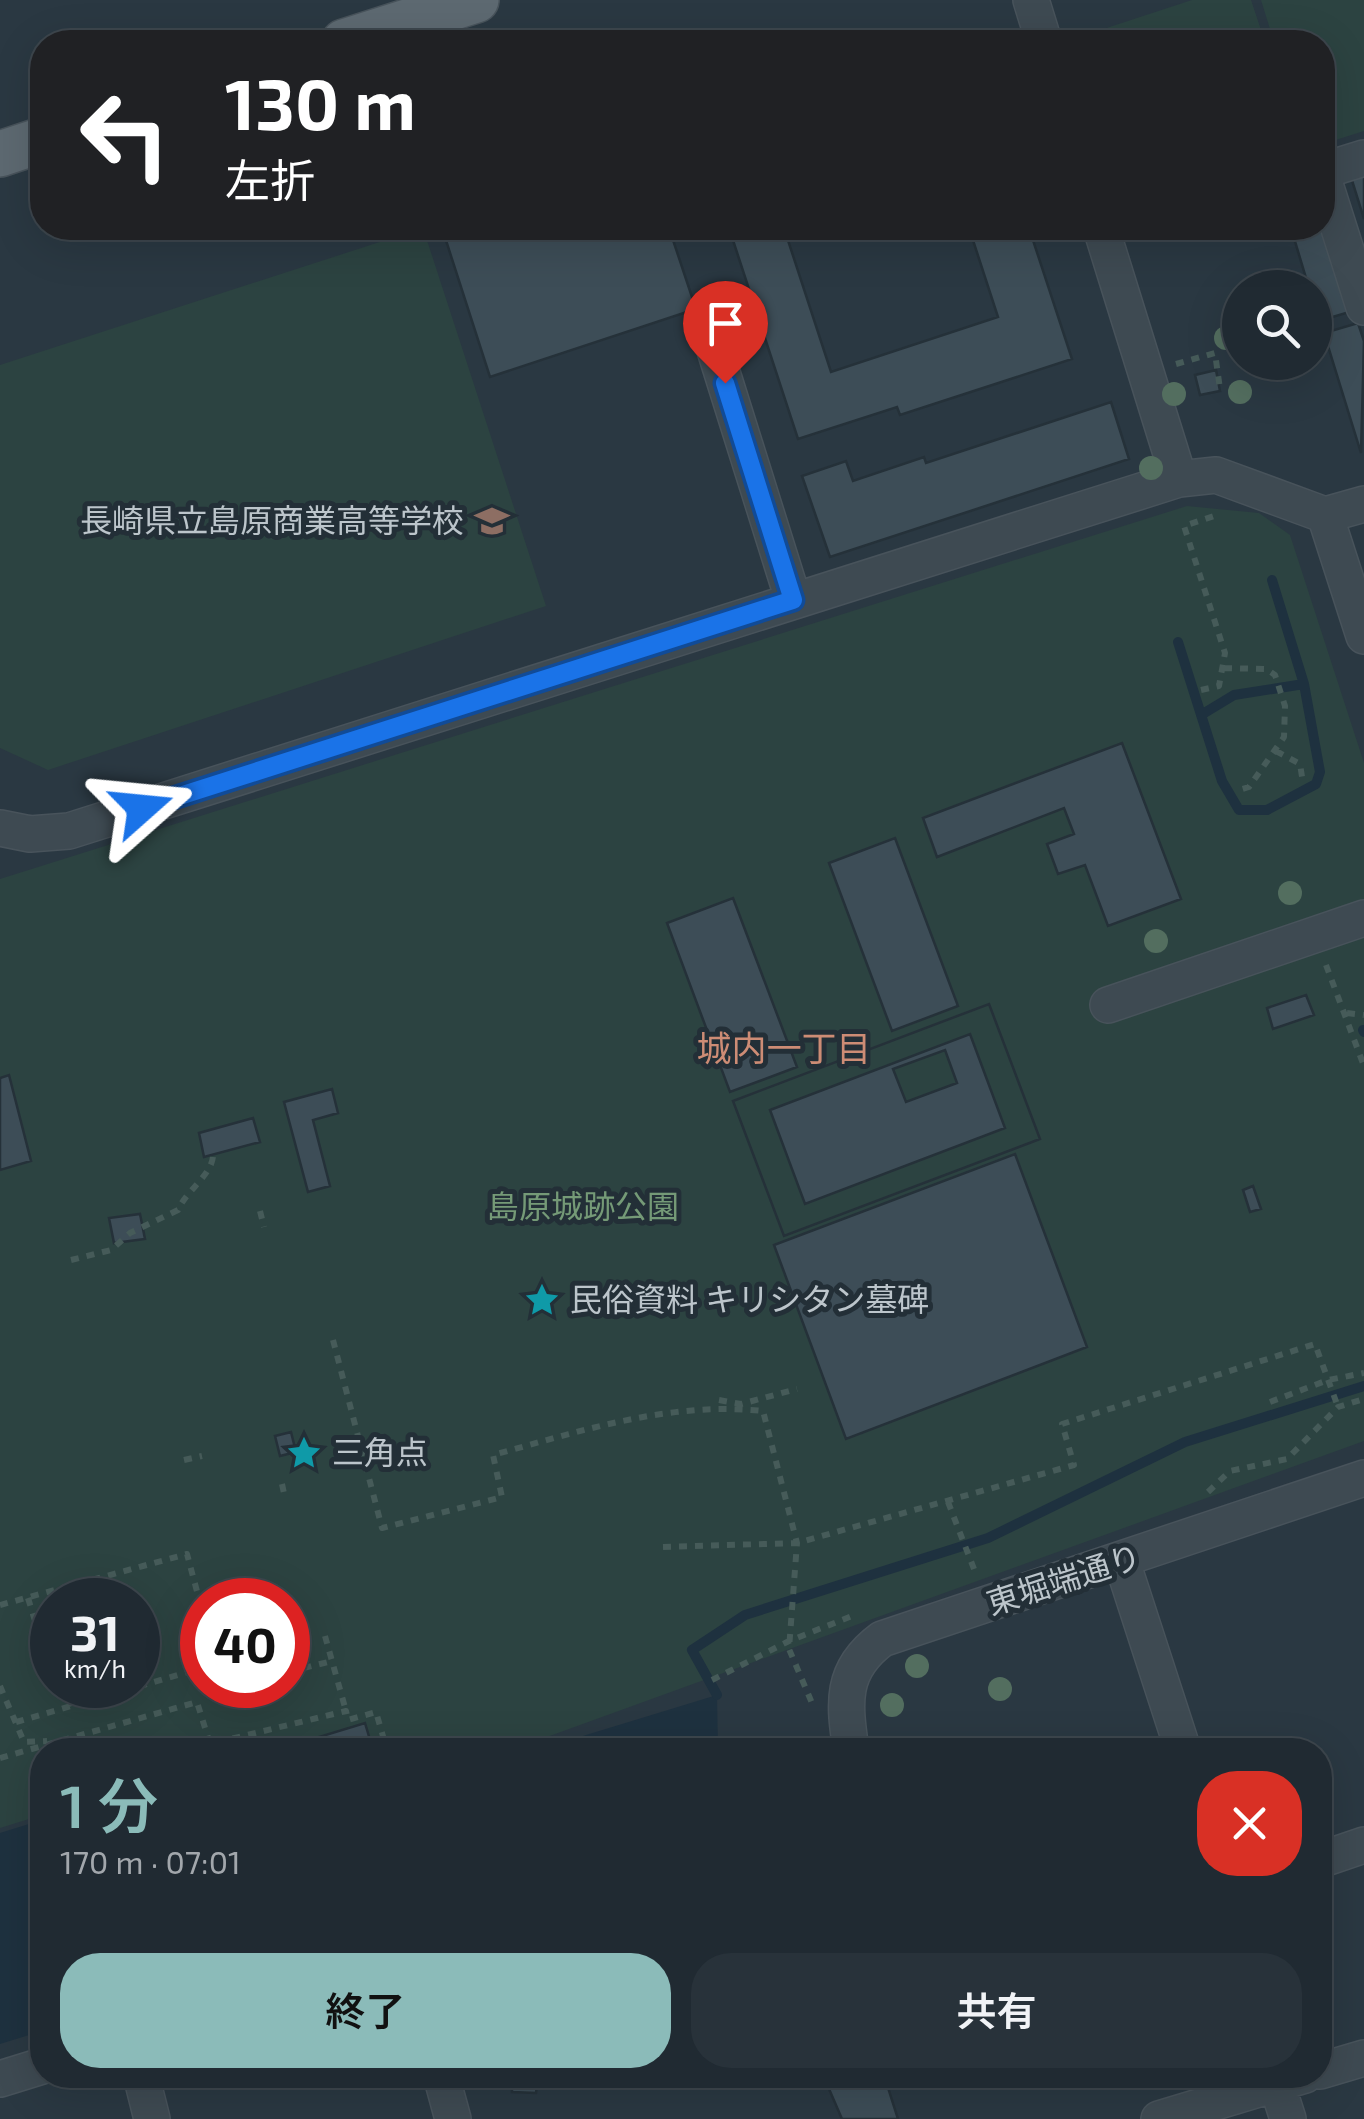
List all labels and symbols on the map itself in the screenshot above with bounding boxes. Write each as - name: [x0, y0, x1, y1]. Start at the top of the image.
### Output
- pin: [683, 281, 768, 384]
- place label: 長崎県立島原商業高等学校: [80, 500, 464, 538]
- school or university icon: 長崎県立島原商業高等学校: [473, 502, 511, 540]
- position arrow: [90, 756, 194, 860]
- district label: 城内一丁目: [696, 1026, 872, 1068]
- park label: 島原城跡公園: [487, 1186, 679, 1224]
- place label: 民俗資料 キリシタン墓碑: [570, 1279, 929, 1317]
- place icon: 民俗資料 キリシタン墓碑: [523, 1281, 561, 1319]
- place label: 三角点: [332, 1432, 428, 1470]
- place icon: 三角点: [285, 1434, 323, 1472]
- street label: 東堀端通り: [981, 1535, 1145, 1621]
- speed limit sign: 40: [180, 1578, 310, 1708]

